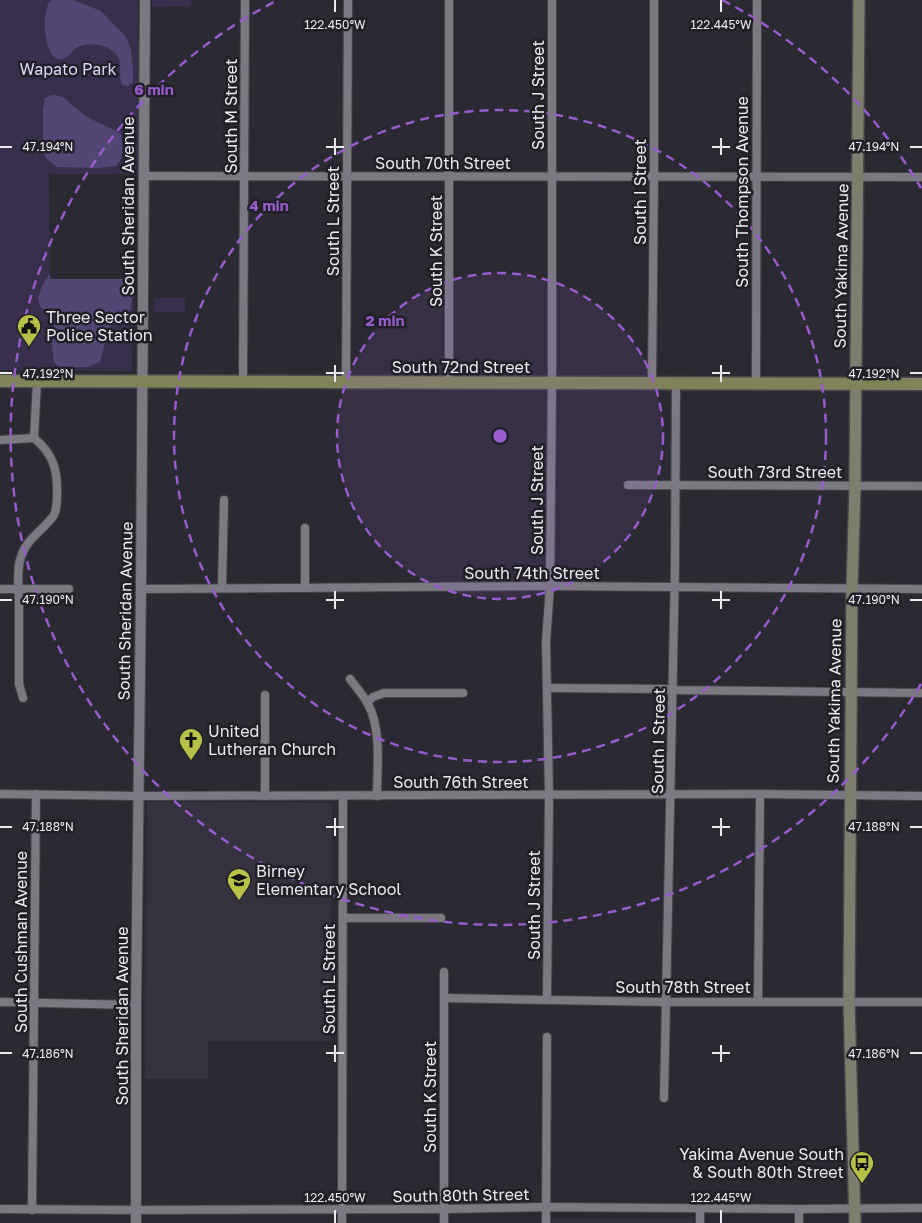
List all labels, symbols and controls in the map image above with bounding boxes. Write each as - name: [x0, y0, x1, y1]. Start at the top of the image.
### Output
- text: 122.450°W: [304, 17, 366, 32]
- text: 122.445°W: [690, 17, 752, 32]
- street label: South J Street: [528, 40, 548, 150]
- park label: Wapato Park: [19, 59, 117, 79]
- street label: South M Street: [221, 59, 241, 173]
- text: 6 min: [134, 80, 174, 98]
- street label: South Thompson Avenue: [732, 96, 752, 288]
- street label: South Sheridan Avenue: [118, 117, 138, 295]
- text: 47.194°N: [23, 139, 73, 154]
- street label: South I Street: [630, 139, 650, 245]
- text: 47.194°N: [849, 139, 899, 154]
- street label: South 70th Street: [375, 153, 511, 173]
- street label: South L Street: [323, 166, 343, 276]
- street label: South Yakima Avenue: [830, 183, 852, 349]
- street label: South K Street: [426, 195, 446, 307]
- text: 4 min: [249, 196, 289, 214]
- place label: Three Sector Police Station: [46, 307, 153, 345]
- text: 2 min: [365, 311, 405, 329]
- public building icon: Three Sector Police Station: [16, 313, 42, 347]
- street label: South 72nd Street: [392, 357, 530, 377]
- text: 47.192°N: [22, 366, 74, 381]
- text: 47.192°N: [848, 366, 900, 381]
- centre of rings: [491, 427, 509, 445]
- street label: South J Street: [527, 445, 547, 555]
- street label: South 73rd Street: [708, 462, 842, 482]
- street label: South Sheridan Avenue: [113, 521, 137, 701]
- street label: South 74th Street: [464, 563, 600, 583]
- text: 47.190°N: [22, 592, 74, 607]
- text: 47.190°N: [848, 592, 900, 607]
- street label: South Yakima Avenue: [823, 618, 845, 784]
- street label: South I Street: [647, 688, 669, 794]
- place label: United Lutheran Church: [208, 721, 336, 759]
- church icon: United Lutheran Church: [178, 727, 204, 761]
- street label: South 76th Street: [393, 772, 529, 792]
- text: 47.188°N: [22, 819, 74, 834]
- text: 47.188°N: [848, 819, 900, 834]
- street label: South J Street: [524, 850, 544, 960]
- street label: South Cushman Avenue: [11, 851, 31, 1033]
- place label: Birney Elementary School: [256, 861, 401, 899]
- school or university icon: Birney Elementary School: [226, 867, 252, 901]
- street label: South L Street: [319, 924, 339, 1034]
- street label: South Sheridan Avenue: [112, 927, 132, 1105]
- street label: South 78th Street: [615, 977, 751, 997]
- street label: South K Street: [420, 1041, 440, 1153]
- text: 47.186°N: [22, 1046, 74, 1061]
- text: 47.186°N: [848, 1046, 900, 1061]
- place label: Yakima Avenue South & South 80th Street: [679, 1144, 844, 1182]
- bus stop icon: Yakima Avenue South & South 80th Street: [849, 1150, 875, 1184]
- street label: South 80th Street: [392, 1184, 530, 1206]
- text: 122.450°W: [304, 1190, 366, 1205]
- text: 122.445°W: [690, 1190, 752, 1205]

